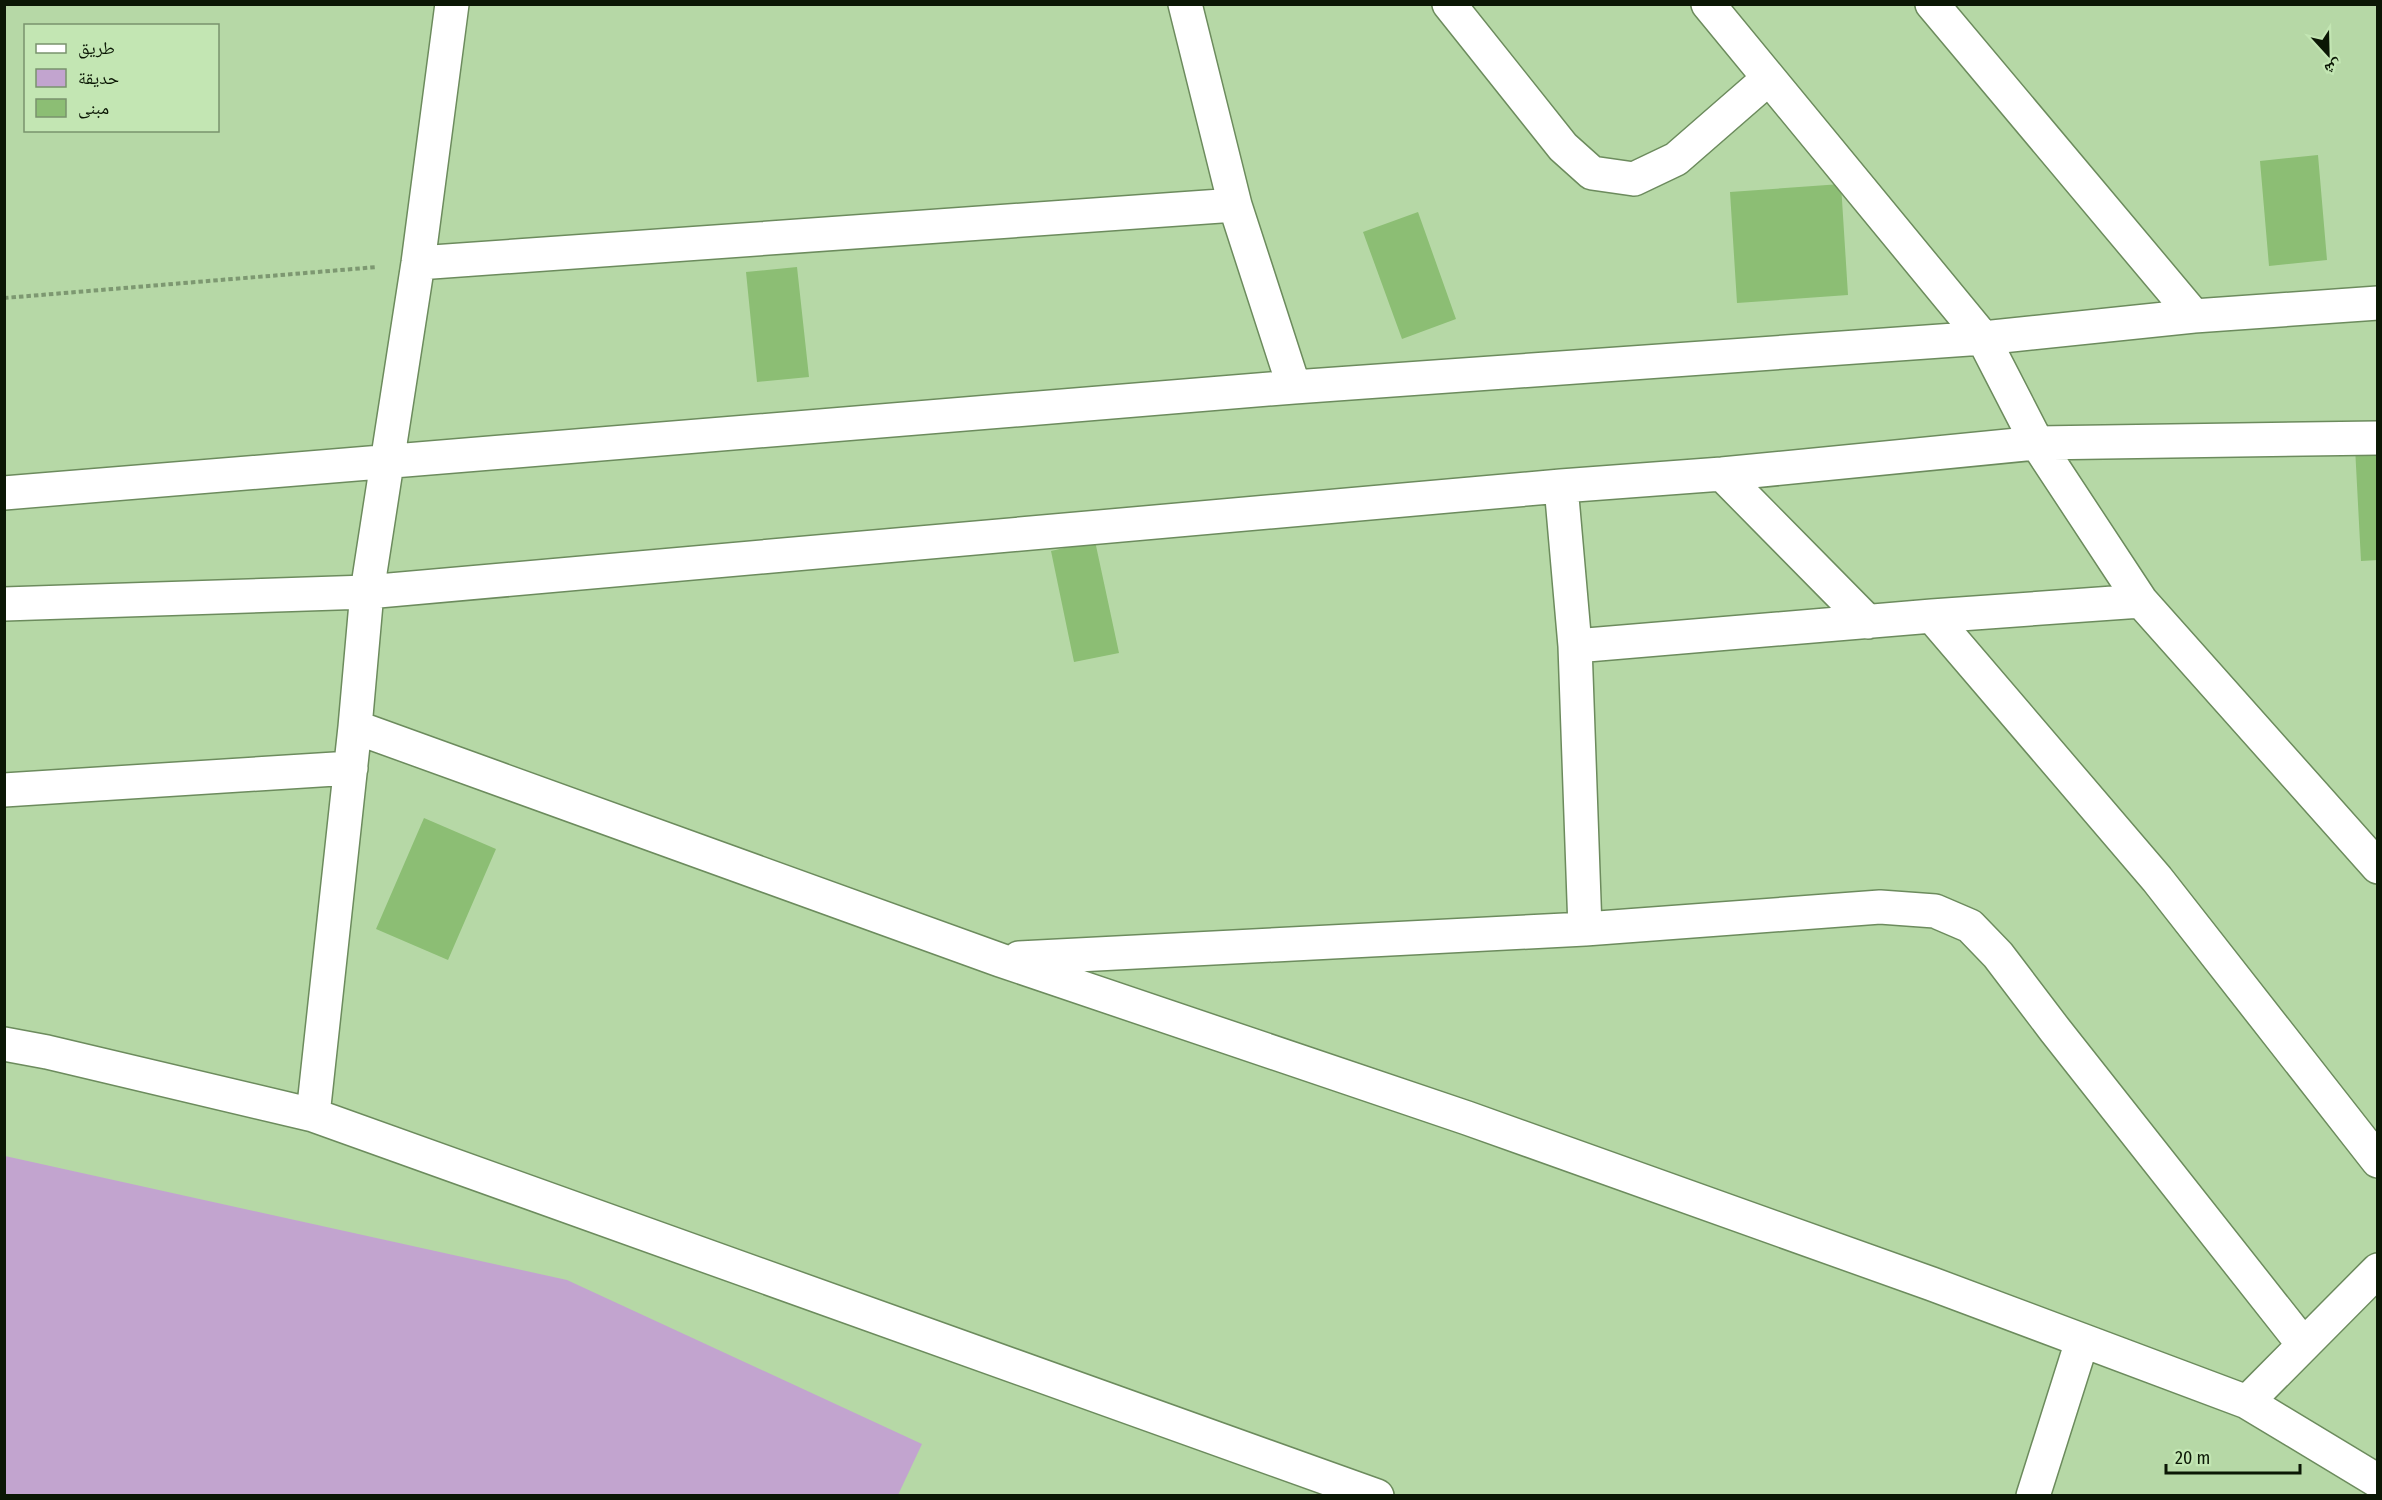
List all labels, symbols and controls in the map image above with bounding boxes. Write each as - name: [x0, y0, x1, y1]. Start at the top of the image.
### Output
- legend: [24, 24, 219, 132]
- north arrow: [2298, 24, 2358, 84]
- text: طريق: [78, 37, 115, 59]
- text: ش: [2322, 55, 2345, 79]
- text: حديقة: [78, 67, 119, 89]
- text: مبنى: [78, 97, 109, 119]
- scale bar: [2166, 1437, 2300, 1475]
- text: 20 m: [2175, 1447, 2210, 1469]

